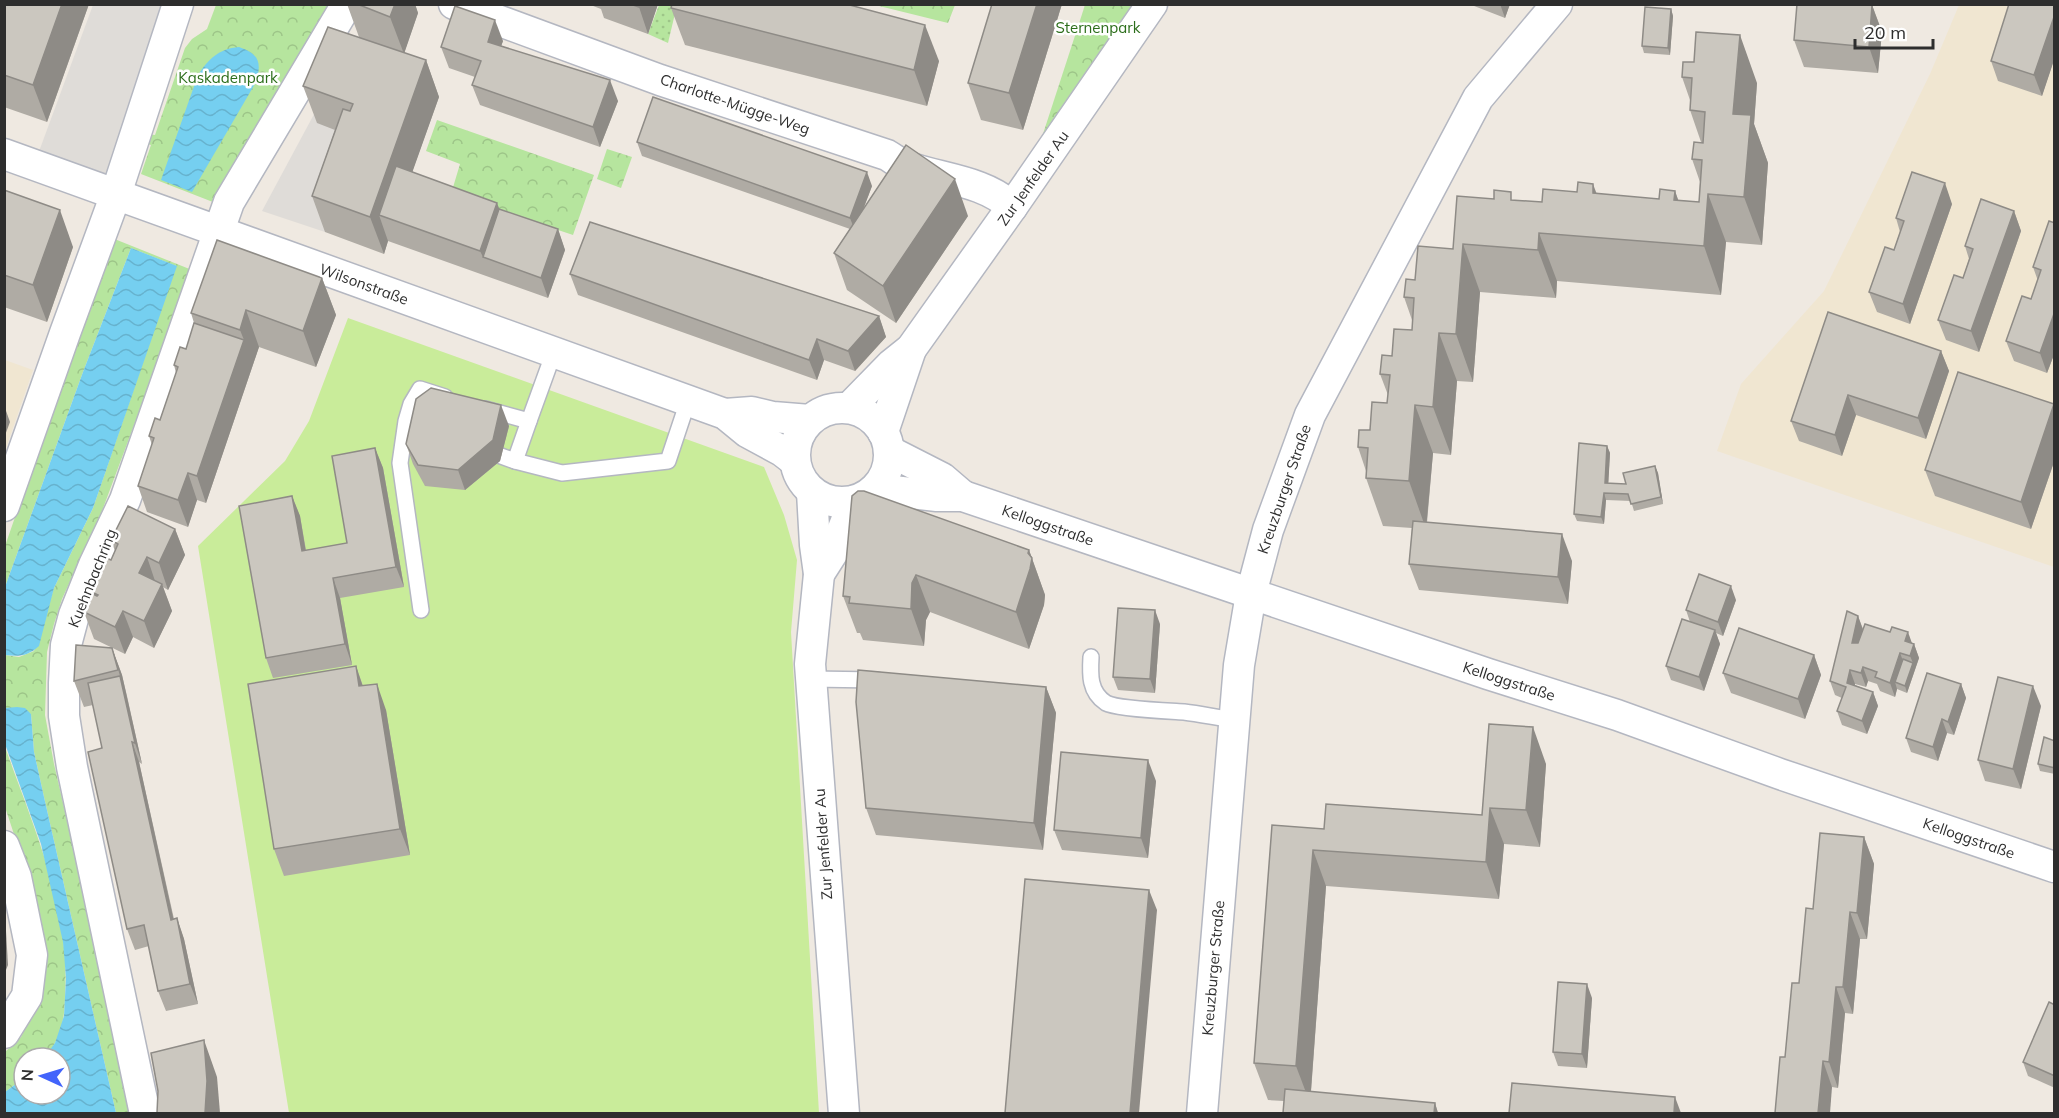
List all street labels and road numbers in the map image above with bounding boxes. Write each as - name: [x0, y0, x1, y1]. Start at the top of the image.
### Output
- street label: Charlotte-Mügge-Weg: [658, 69, 812, 139]
- street label: Zur Jenfelder Au: [993, 127, 1073, 229]
- street label: Wilsonstraße: [317, 259, 411, 309]
- street label: Kreuzburger Straße: [1253, 422, 1315, 556]
- street label: Kelloggstraße: [1000, 500, 1096, 550]
- street label: Kuehnbachring: [64, 526, 120, 630]
- street label: Kelloggstraße: [1460, 657, 1558, 705]
- street label: Zur Jenfelder Au: [810, 788, 836, 900]
- street label: Kelloggstraße: [1921, 813, 2017, 863]
- street label: Kreuzburger Straße: [1198, 900, 1228, 1036]

